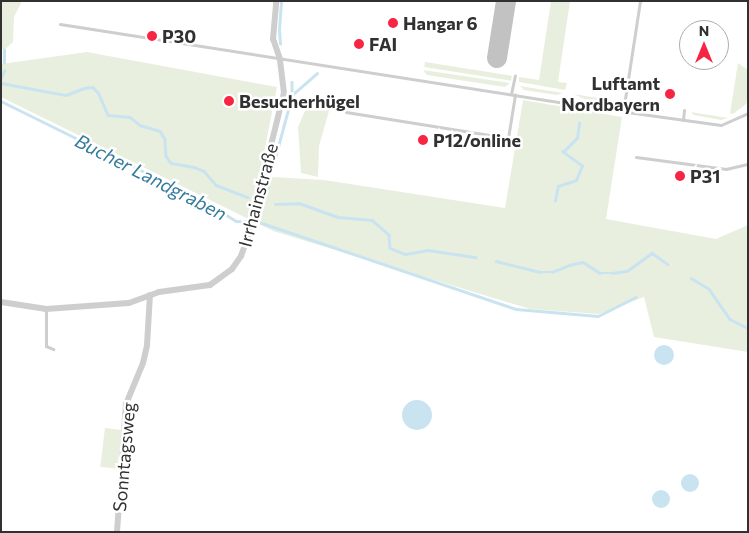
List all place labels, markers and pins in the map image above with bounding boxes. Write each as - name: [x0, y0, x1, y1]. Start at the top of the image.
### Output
- place label: Hangar 6: [403, 12, 478, 34]
- marker: Hangar 6: [387, 17, 399, 29]
- place label: P30: [162, 25, 196, 47]
- marker: P30: [146, 30, 158, 42]
- place label: FAI: [369, 33, 397, 55]
- marker: FAI: [353, 38, 365, 50]
- place label: Luftamt Nordbayern: [561, 73, 660, 116]
- marker: Luftamt Nordbayern: [664, 88, 676, 100]
- place label: Besucherhügel: [239, 90, 360, 112]
- marker: Besucherhügel: [223, 95, 235, 107]
- place label: P12/online: [433, 129, 521, 151]
- marker: P12/online: [417, 134, 429, 146]
- place label: P31: [690, 165, 720, 187]
- marker: P31: [674, 170, 686, 182]

